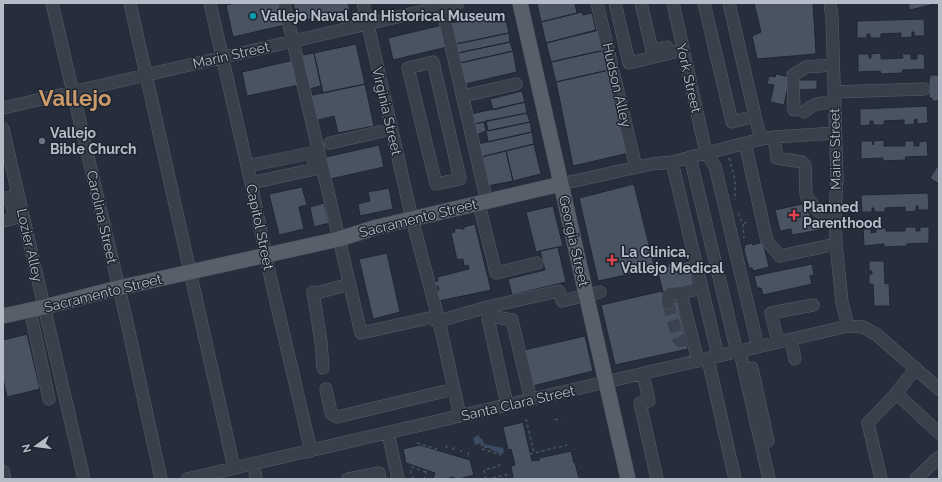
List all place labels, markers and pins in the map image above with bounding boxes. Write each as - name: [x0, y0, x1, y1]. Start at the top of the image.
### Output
- place label: Vallejo Naval and Historical Museum: [261, 8, 505, 24]
- marker: Vallejo Naval and Historical Museum: [248, 11, 258, 21]
- place label: Vallejo Bible Church: [50, 125, 137, 157]
- marker: Vallejo Bible Church: [37, 136, 47, 146]
- place label: Planned Parenthood: [803, 199, 882, 231]
- marker: Planned Parenthood: [788, 209, 800, 221]
- place label: La Clinica, Vallejo Medical: [621, 244, 724, 276]
- marker: La Clinica, Vallejo Medical: [606, 254, 618, 266]

